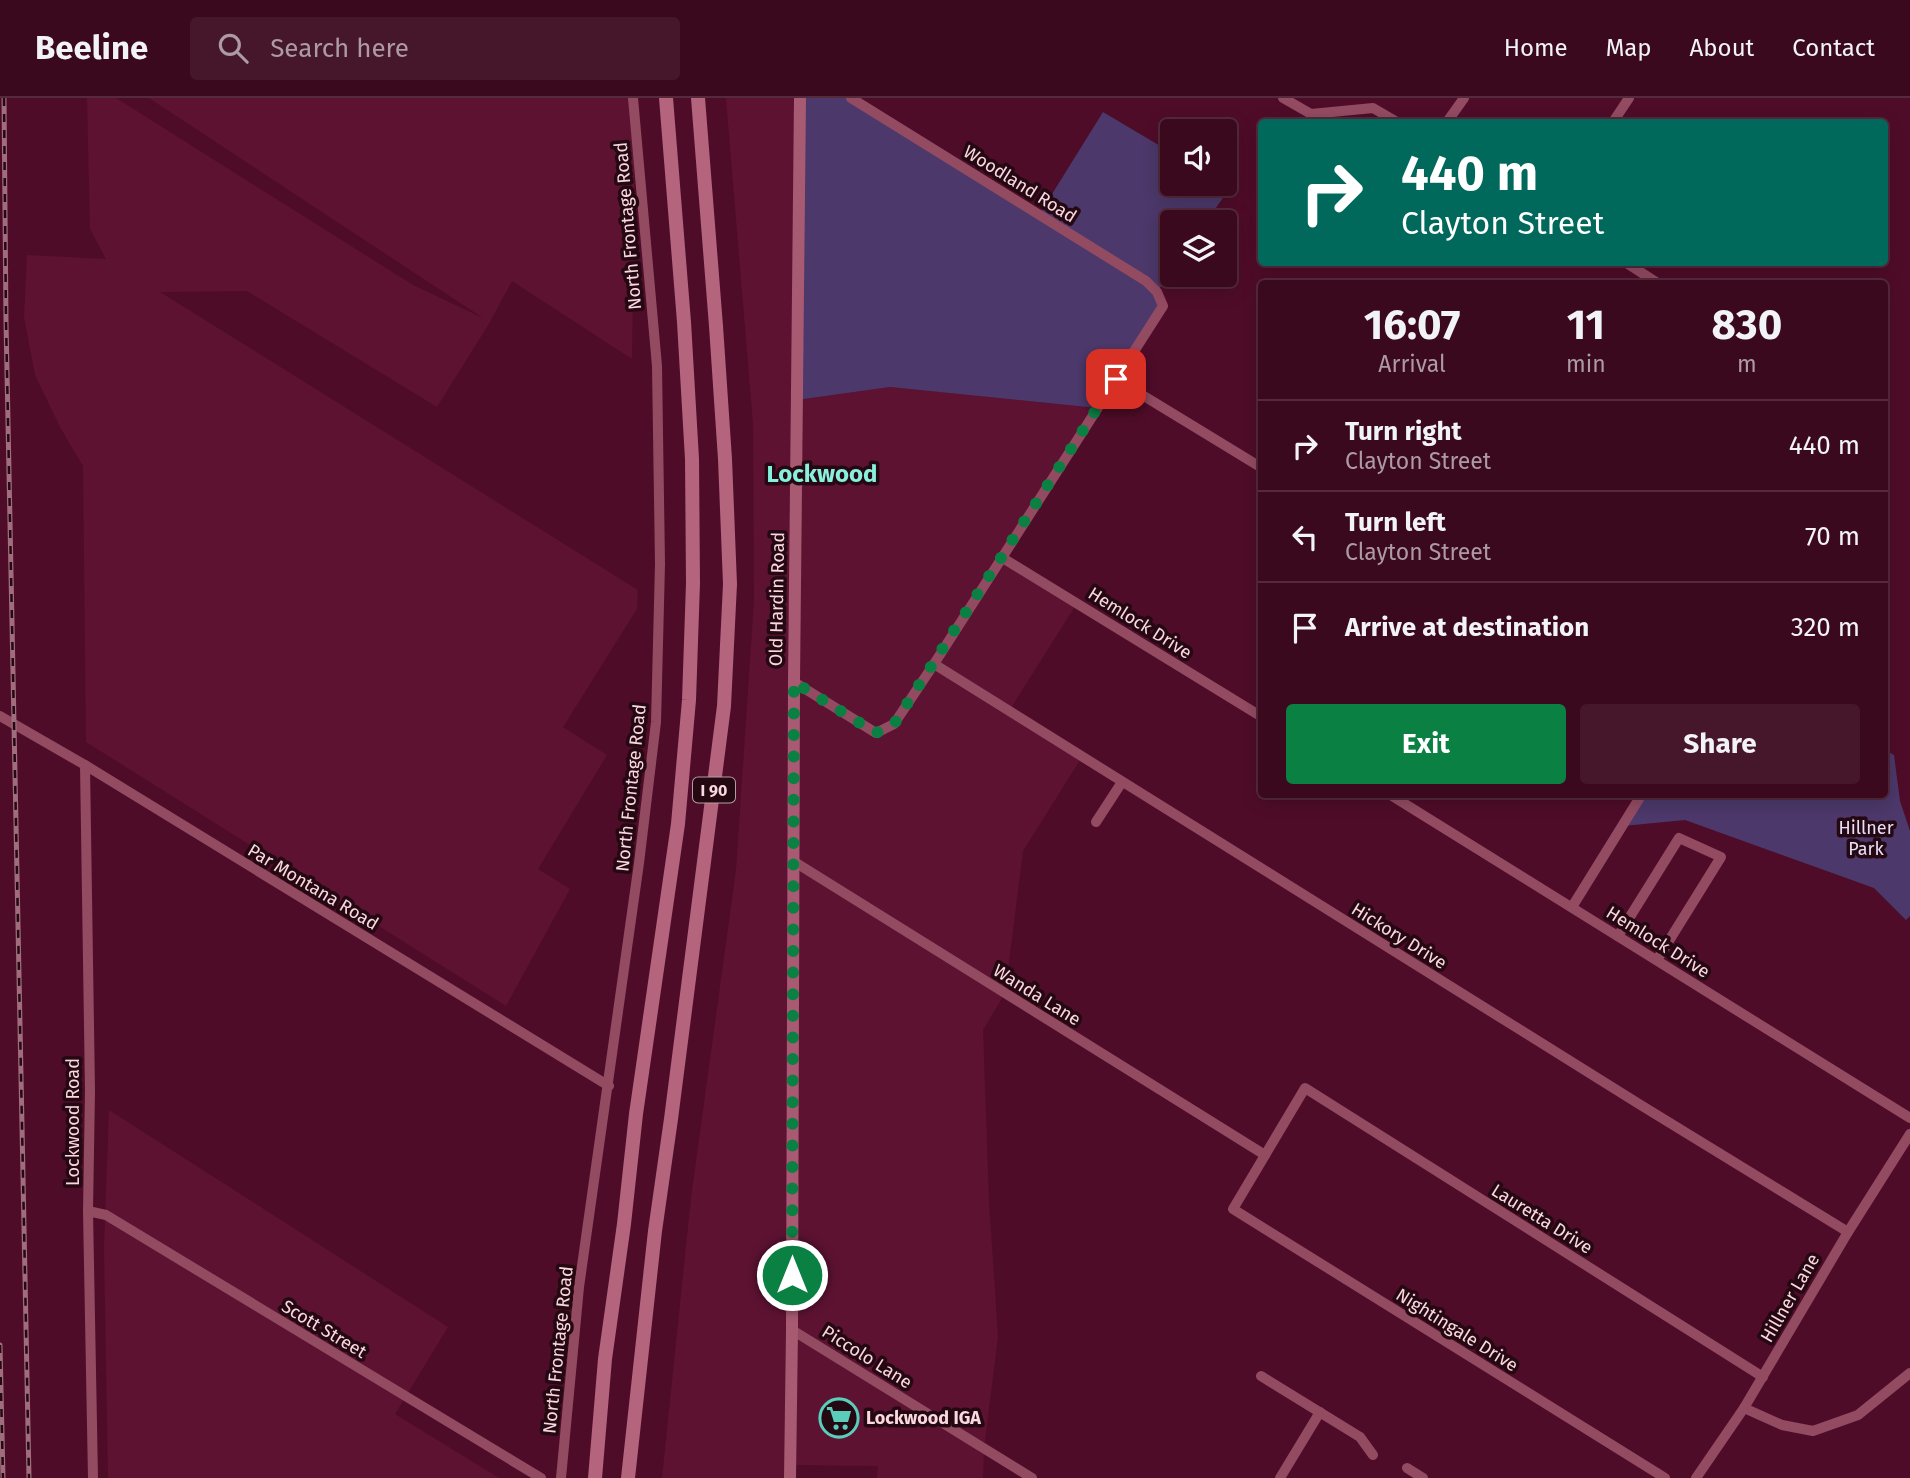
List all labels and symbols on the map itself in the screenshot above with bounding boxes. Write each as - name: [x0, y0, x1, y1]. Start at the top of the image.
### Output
- street label: Woodland Road: [959, 140, 1081, 228]
- street label: North Frontage Road: [610, 141, 646, 311]
- pin: [1086, 349, 1146, 409]
- district label: Lockwood: [767, 460, 877, 488]
- street label: Old Hardin Road: [765, 532, 789, 666]
- street label: Hemlock Drive: [1084, 582, 1196, 664]
- street label: North Frontage Road: [611, 703, 651, 873]
- road number: I 90: [693, 778, 735, 803]
- park label: Hillner Park: [1838, 817, 1894, 860]
- street label: Par Montana Road: [244, 839, 382, 935]
- street label: Hickory Drive: [1347, 898, 1451, 974]
- street label: Hemlock Drive: [1602, 901, 1714, 983]
- street label: Wanda Lane: [989, 959, 1085, 1031]
- street label: Lockwood Road: [62, 1058, 84, 1186]
- street label: Lauretta Drive: [1487, 1179, 1597, 1259]
- position arrow: [755, 1238, 829, 1312]
- street label: Hillner Lane: [1756, 1250, 1824, 1346]
- street label: North Frontage Road: [538, 1265, 578, 1435]
- street label: Nightingale Drive: [1392, 1284, 1522, 1376]
- street label: Scott Street: [278, 1295, 371, 1363]
- street label: Piccolo Lane: [818, 1321, 916, 1393]
- supermarket icon: Lockwood IGA: [818, 1397, 860, 1439]
- place label: Lockwood IGA: [866, 1407, 981, 1429]

